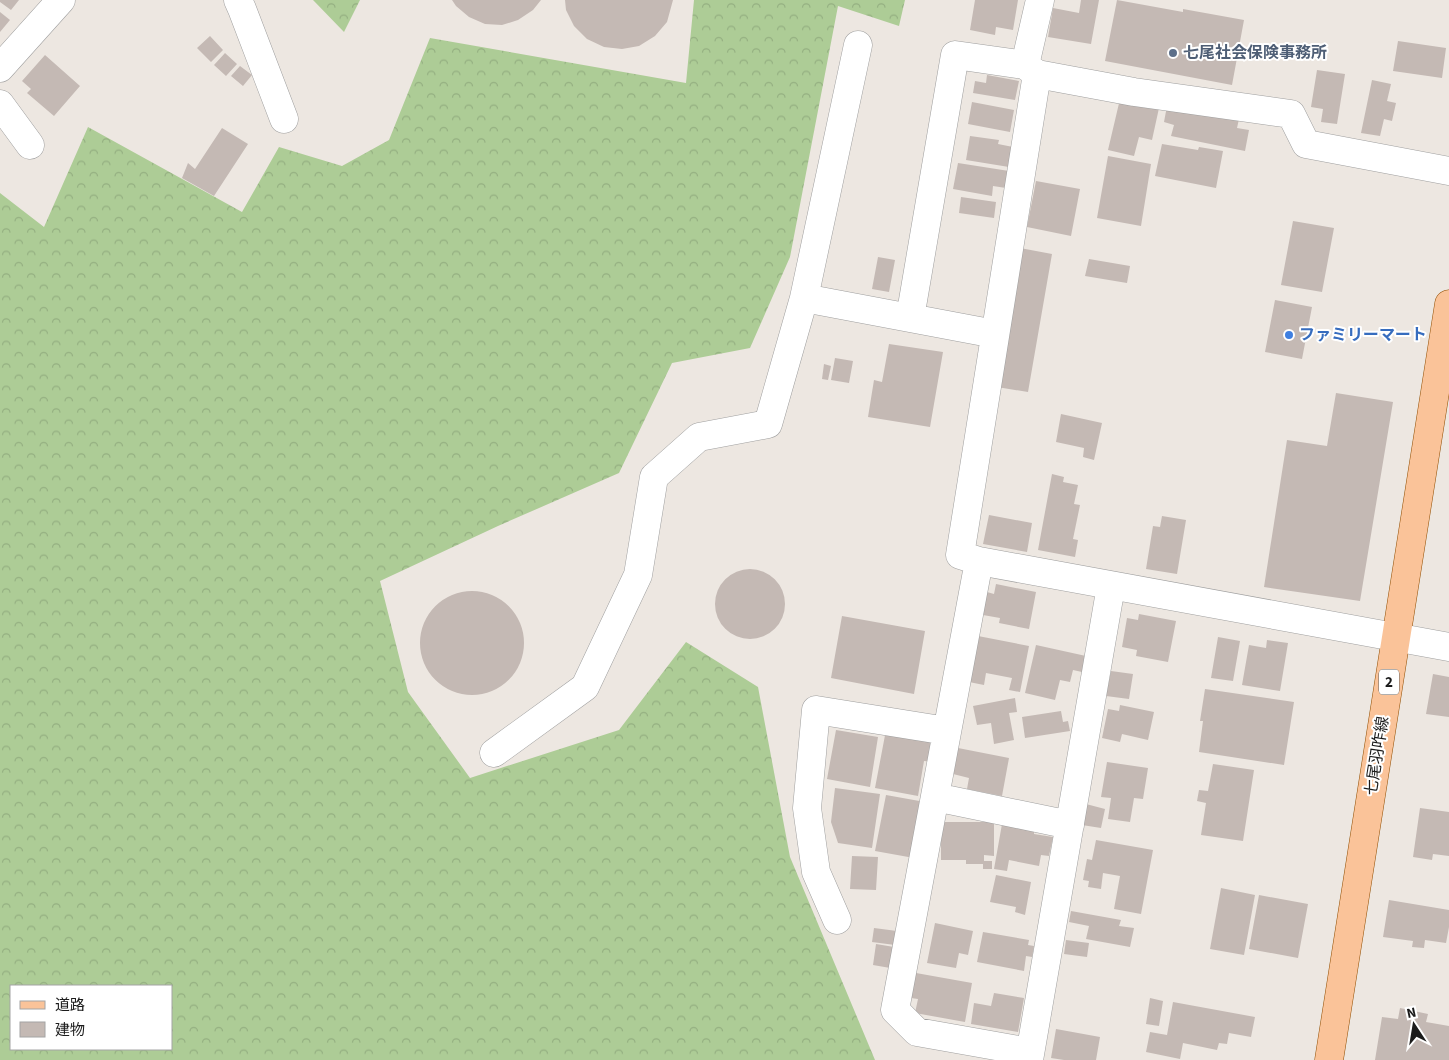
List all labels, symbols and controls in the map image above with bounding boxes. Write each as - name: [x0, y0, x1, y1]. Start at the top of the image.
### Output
- place label: 七尾社会保険事務所: [1183, 42, 1327, 64]
- marker: 七尾社会保険事務所: [1167, 47, 1179, 59]
- place label: ファミリーマート: [1299, 324, 1427, 346]
- marker: ファミリーマート: [1283, 329, 1295, 341]
- road number: 2: [1379, 670, 1399, 694]
- street label: 七尾羽咋線: [1360, 715, 1394, 797]
- legend: [10, 985, 172, 1050]
- text: 道路: [55, 995, 85, 1016]
- north arrow: [1389, 1000, 1439, 1050]
- text: N: [1405, 1003, 1418, 1024]
- text: 建物: [55, 1020, 85, 1041]

